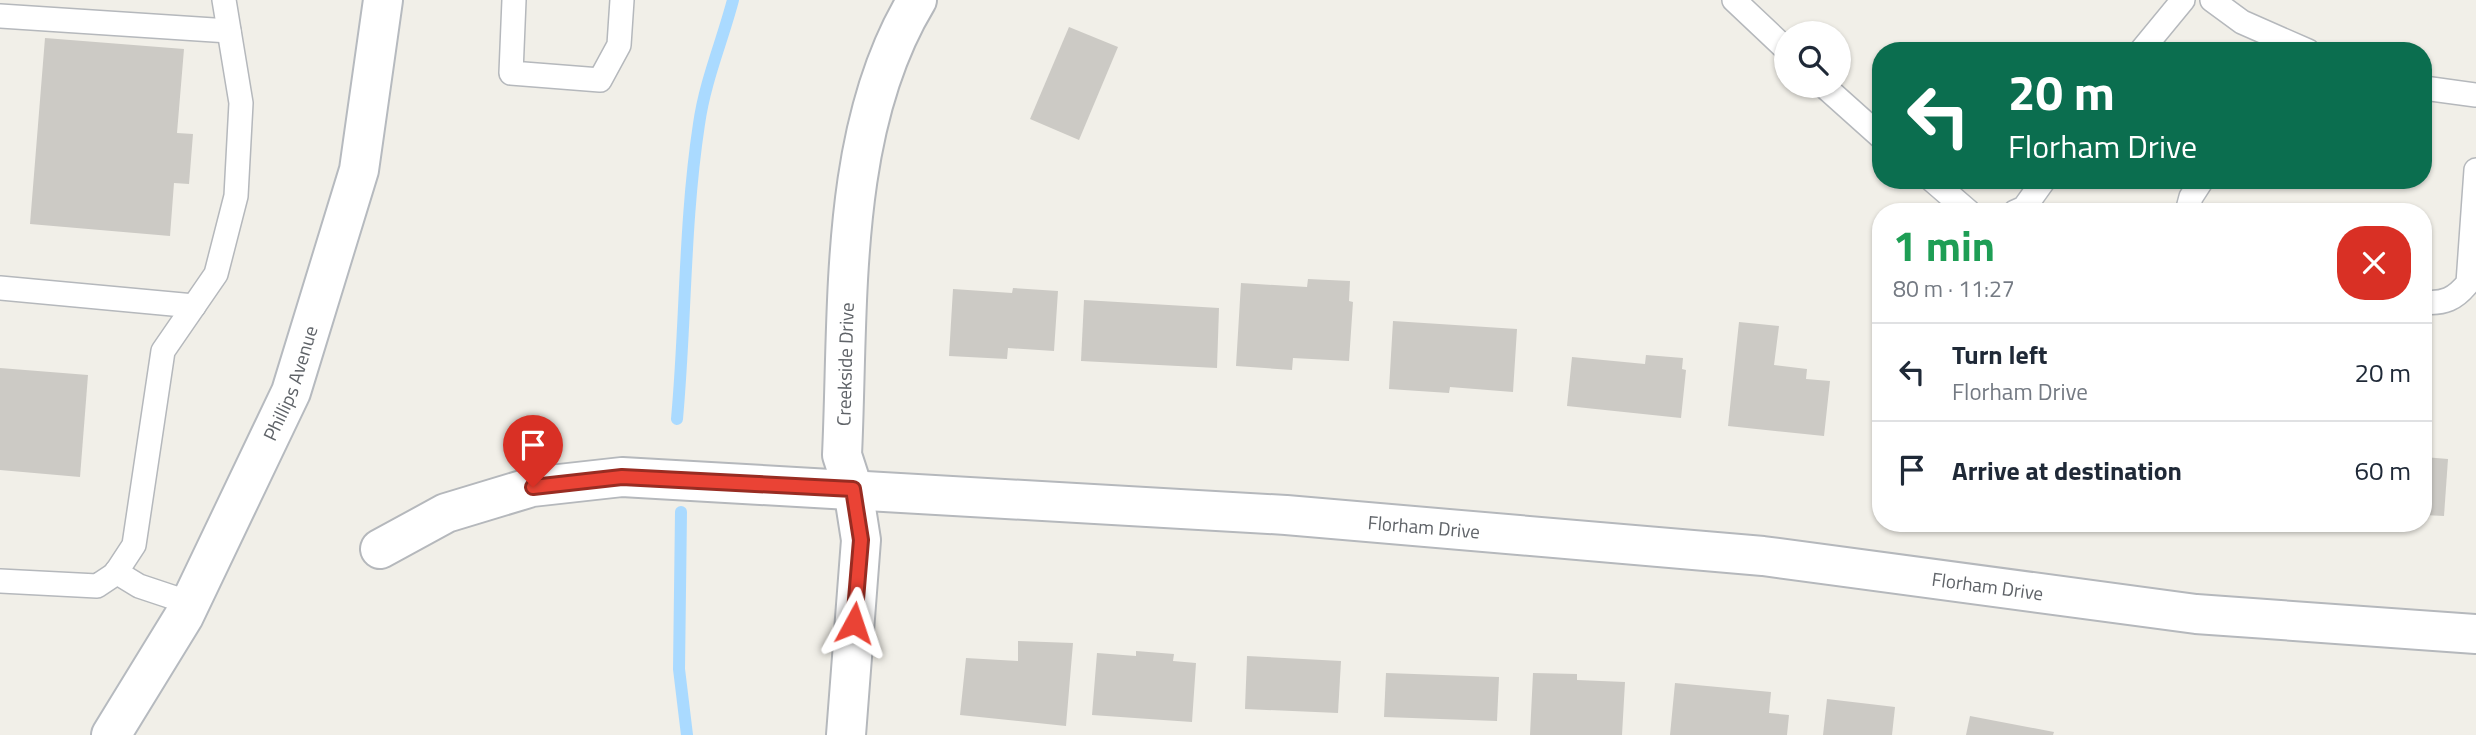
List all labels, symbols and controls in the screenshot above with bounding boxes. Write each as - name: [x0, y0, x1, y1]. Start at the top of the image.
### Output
- map controls: [1774, 21, 1851, 98]
- button: search: [1774, 21, 1851, 98]
- text: 20 m: [2008, 54, 2115, 129]
- icon: left: [1893, 70, 1984, 161]
- text: Florham Drive: [2008, 122, 2197, 170]
- text: 1 min: [1893, 213, 1995, 277]
- button: close: [2337, 226, 2411, 300]
- text: 80 m · 11:27: [1893, 271, 2015, 306]
- street label: Creekside Drive: [828, 302, 861, 426]
- street label: Phillips Avenue: [255, 322, 325, 445]
- text: Turn left: [1952, 335, 2047, 374]
- icon: left: [1893, 353, 1931, 391]
- text: 20 m: [2354, 353, 2411, 392]
- text: Florham Drive: [1952, 374, 2088, 409]
- pin: [503, 415, 563, 487]
- icon: arrive: [514, 426, 552, 464]
- icon: arrive: [1893, 451, 1931, 489]
- text: Arrive at destination: [1952, 451, 2182, 490]
- text: 60 m: [2354, 451, 2411, 490]
- street label: Florham Drive: [1367, 507, 1481, 546]
- street label: Florham Drive: [1930, 564, 2045, 607]
- position arrow: [817, 586, 891, 660]

